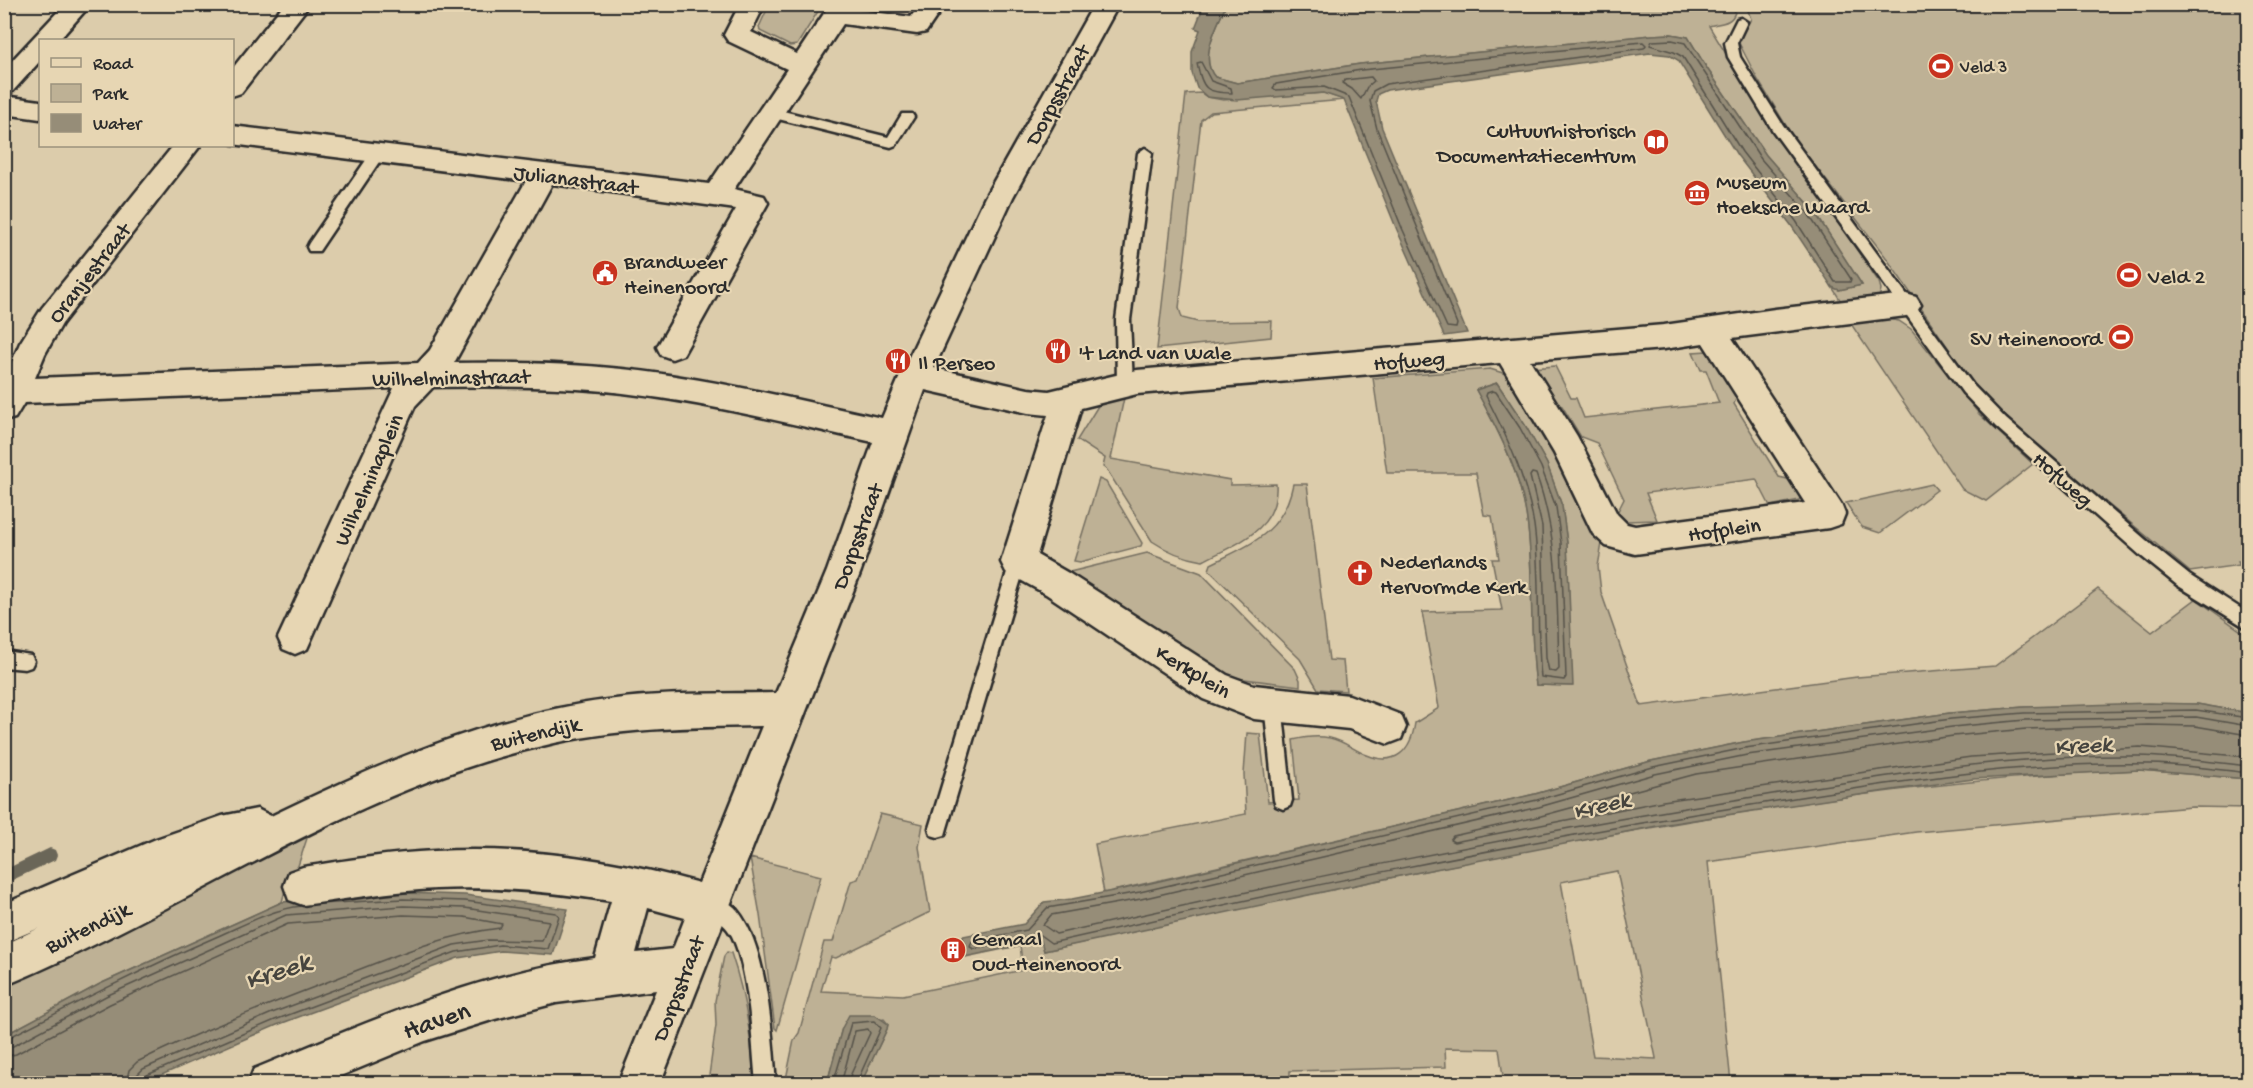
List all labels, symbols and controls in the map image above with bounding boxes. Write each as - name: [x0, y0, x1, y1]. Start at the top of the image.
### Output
- legend: [39, 39, 234, 147]
- street label: Dorpsstraat: [1020, 39, 1099, 152]
- sports icon: Veld 3: [1926, 51, 1956, 81]
- text: Road: [93, 55, 134, 76]
- place label: Veld 3: [1959, 58, 2007, 79]
- text: Park: [92, 85, 129, 106]
- text: Water: [93, 115, 143, 136]
- place label: Cultuurhistorisch Documentatiecentrum: [1435, 120, 1636, 171]
- library icon: Cultuurhistorisch Documentatiecentrum: [1641, 127, 1671, 157]
- street label: Julianastraat: [512, 161, 641, 203]
- place label: Museum Hoeksche Waard: [1716, 171, 1871, 222]
- museum icon: Museum Hoeksche Waard: [1682, 178, 1712, 208]
- street label: Oranjestraat: [44, 218, 139, 330]
- place label: Brandweer Heinenoord: [623, 251, 731, 302]
- public building icon: Brandweer Heinenoord: [590, 258, 620, 288]
- sports icon: Veld 2: [2114, 260, 2144, 290]
- place label: Veld 2: [2147, 266, 2206, 292]
- sports icon: SV Heinenoord: [2106, 322, 2136, 352]
- place label: SV Heinenoord: [1970, 328, 2104, 354]
- restaurant icon: 't Land van Wale: [1043, 336, 1073, 366]
- place label: 't Land van Wale: [1078, 342, 1232, 368]
- restaurant icon: Il Perseo: [883, 346, 913, 376]
- street label: Hofweg: [1373, 347, 1446, 379]
- place label: Il Perseo: [918, 352, 996, 378]
- street label: Wilhelminastraat: [372, 366, 532, 394]
- street label: Wilhelminaplein: [330, 410, 412, 551]
- street label: Hofweg: [2026, 448, 2097, 514]
- street label: Dorpsstraat: [828, 479, 892, 596]
- street label: Hofplein: [1687, 514, 1763, 550]
- place label: Nederlands Hervormde Kerk: [1380, 551, 1529, 602]
- church icon: Nederlands Hervormde Kerk: [1345, 558, 1375, 588]
- street label: Kerkplein: [1150, 641, 1235, 706]
- street label: Buitendijk: [488, 713, 585, 759]
- water label: Kreek: [2054, 731, 2115, 763]
- water label: Kreek: [1571, 786, 1635, 828]
- street label: Buitendijk: [41, 897, 137, 962]
- place label: Gemaal Oud-Heinenoord: [972, 928, 1122, 979]
- street label: Dorpsstraat: [648, 931, 713, 1048]
- building icon: Gemaal Oud-Heinenoord: [938, 935, 968, 965]
- water label: Kreek: [242, 947, 318, 999]
- street label: Haven: [399, 996, 475, 1049]

